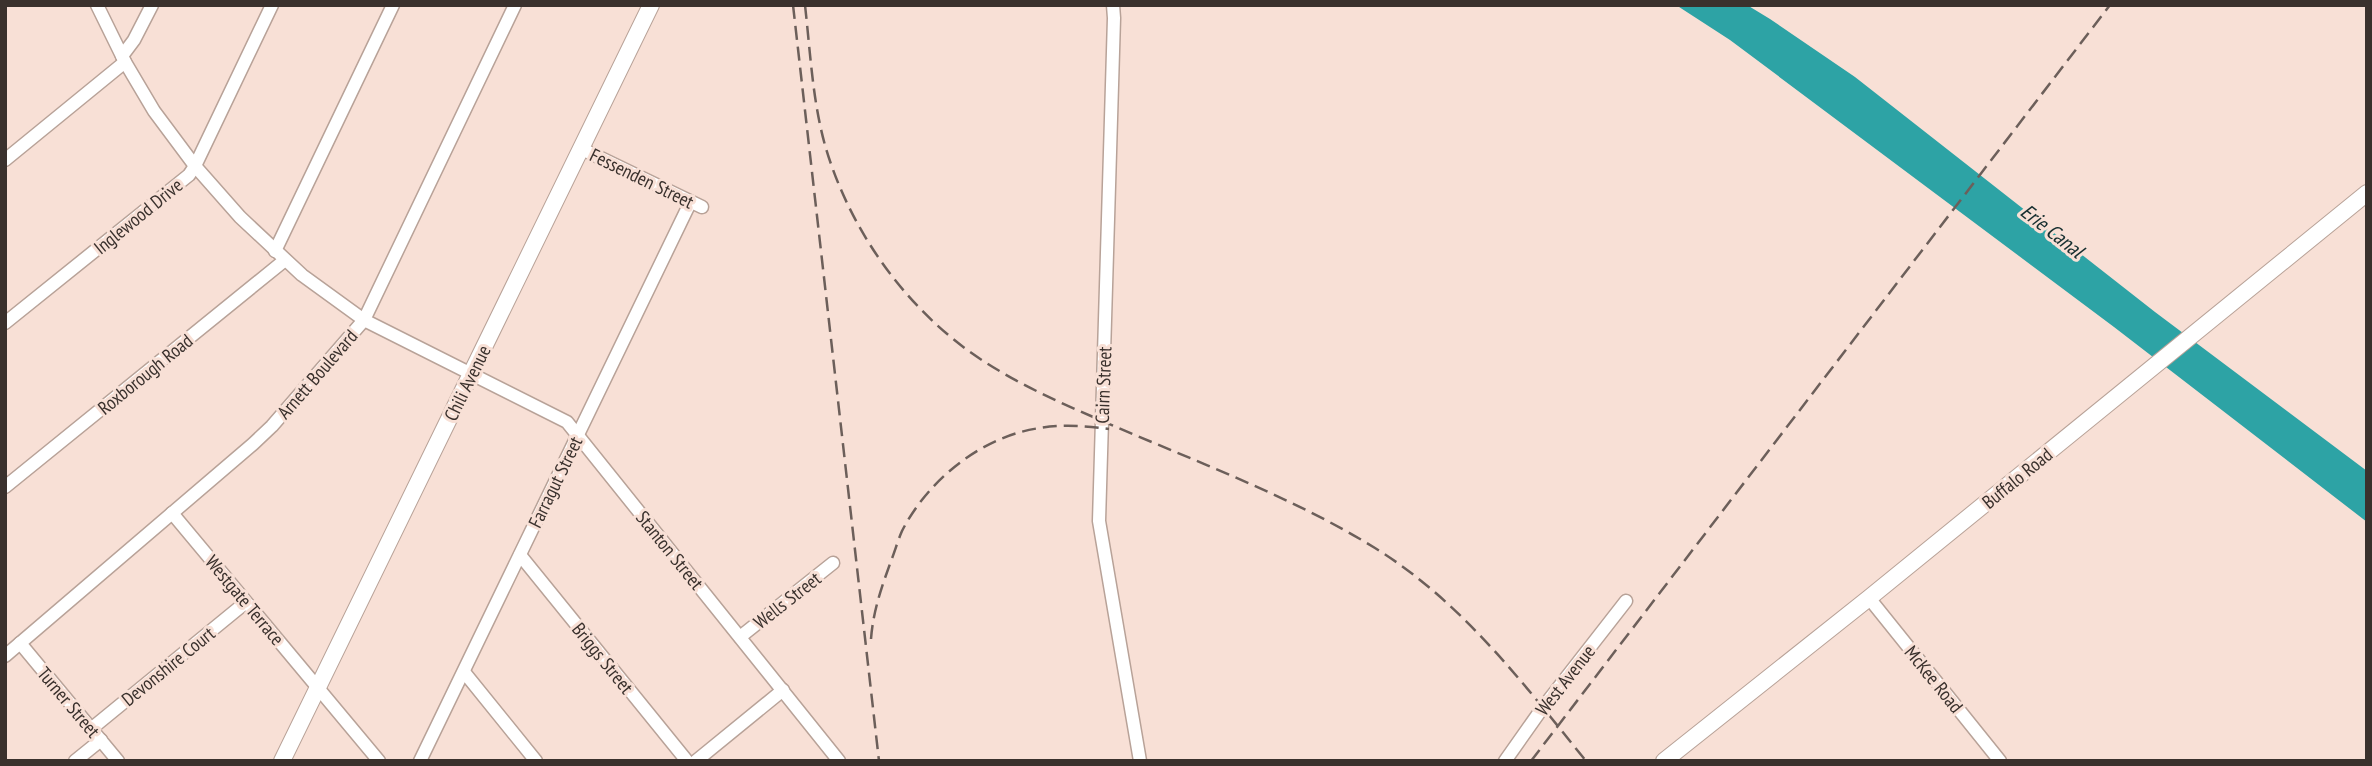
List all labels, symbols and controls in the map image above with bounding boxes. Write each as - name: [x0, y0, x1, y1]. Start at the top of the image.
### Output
- street label: Fessenden Street: [586, 143, 699, 214]
- street label: Inglewood Drive: [89, 173, 187, 259]
- water label: Erie Canal: [2015, 198, 2091, 265]
- street label: Arnett Boulevard: [272, 324, 362, 424]
- street label: Roxborough Road: [93, 328, 197, 420]
- street label: Chili Avenue: [438, 341, 496, 425]
- street label: Cairn Street: [1090, 345, 1116, 424]
- street label: Farragut Street: [523, 432, 588, 532]
- street label: Buffalo Road: [1977, 442, 2057, 514]
- street label: Stanton Street: [631, 506, 709, 595]
- street label: Westgate Terrace: [200, 550, 290, 650]
- street label: Wells Street: [749, 566, 826, 634]
- street label: Briggs Street: [567, 618, 639, 699]
- street label: Devonshire Court: [117, 621, 220, 711]
- street label: West Avenue: [1530, 640, 1600, 720]
- street label: McKee Road: [1900, 641, 1968, 717]
- street label: Turner Street: [32, 662, 106, 743]

